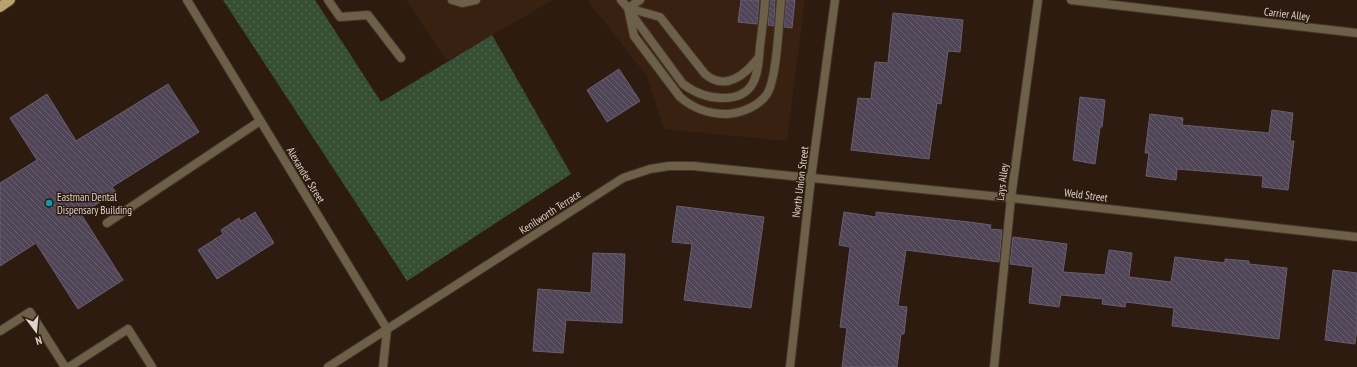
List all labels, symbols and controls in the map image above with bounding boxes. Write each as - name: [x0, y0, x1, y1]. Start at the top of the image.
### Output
- street label: Carrier Alley: [1263, 4, 1312, 24]
- street label: Alexander Street: [284, 144, 328, 206]
- street label: North Union Street: [789, 146, 811, 218]
- street label: Lays Alley: [993, 162, 1011, 201]
- street label: Weld Street: [1063, 185, 1109, 205]
- street label: Kenilworth Terrace: [517, 187, 584, 237]
- place label: Eastman Dental Dispensary Building: [57, 190, 132, 217]
- marker: Eastman Dental Dispensary Building: [44, 198, 54, 208]
- north arrow: [16, 311, 56, 351]
- text: N: [34, 333, 44, 348]

